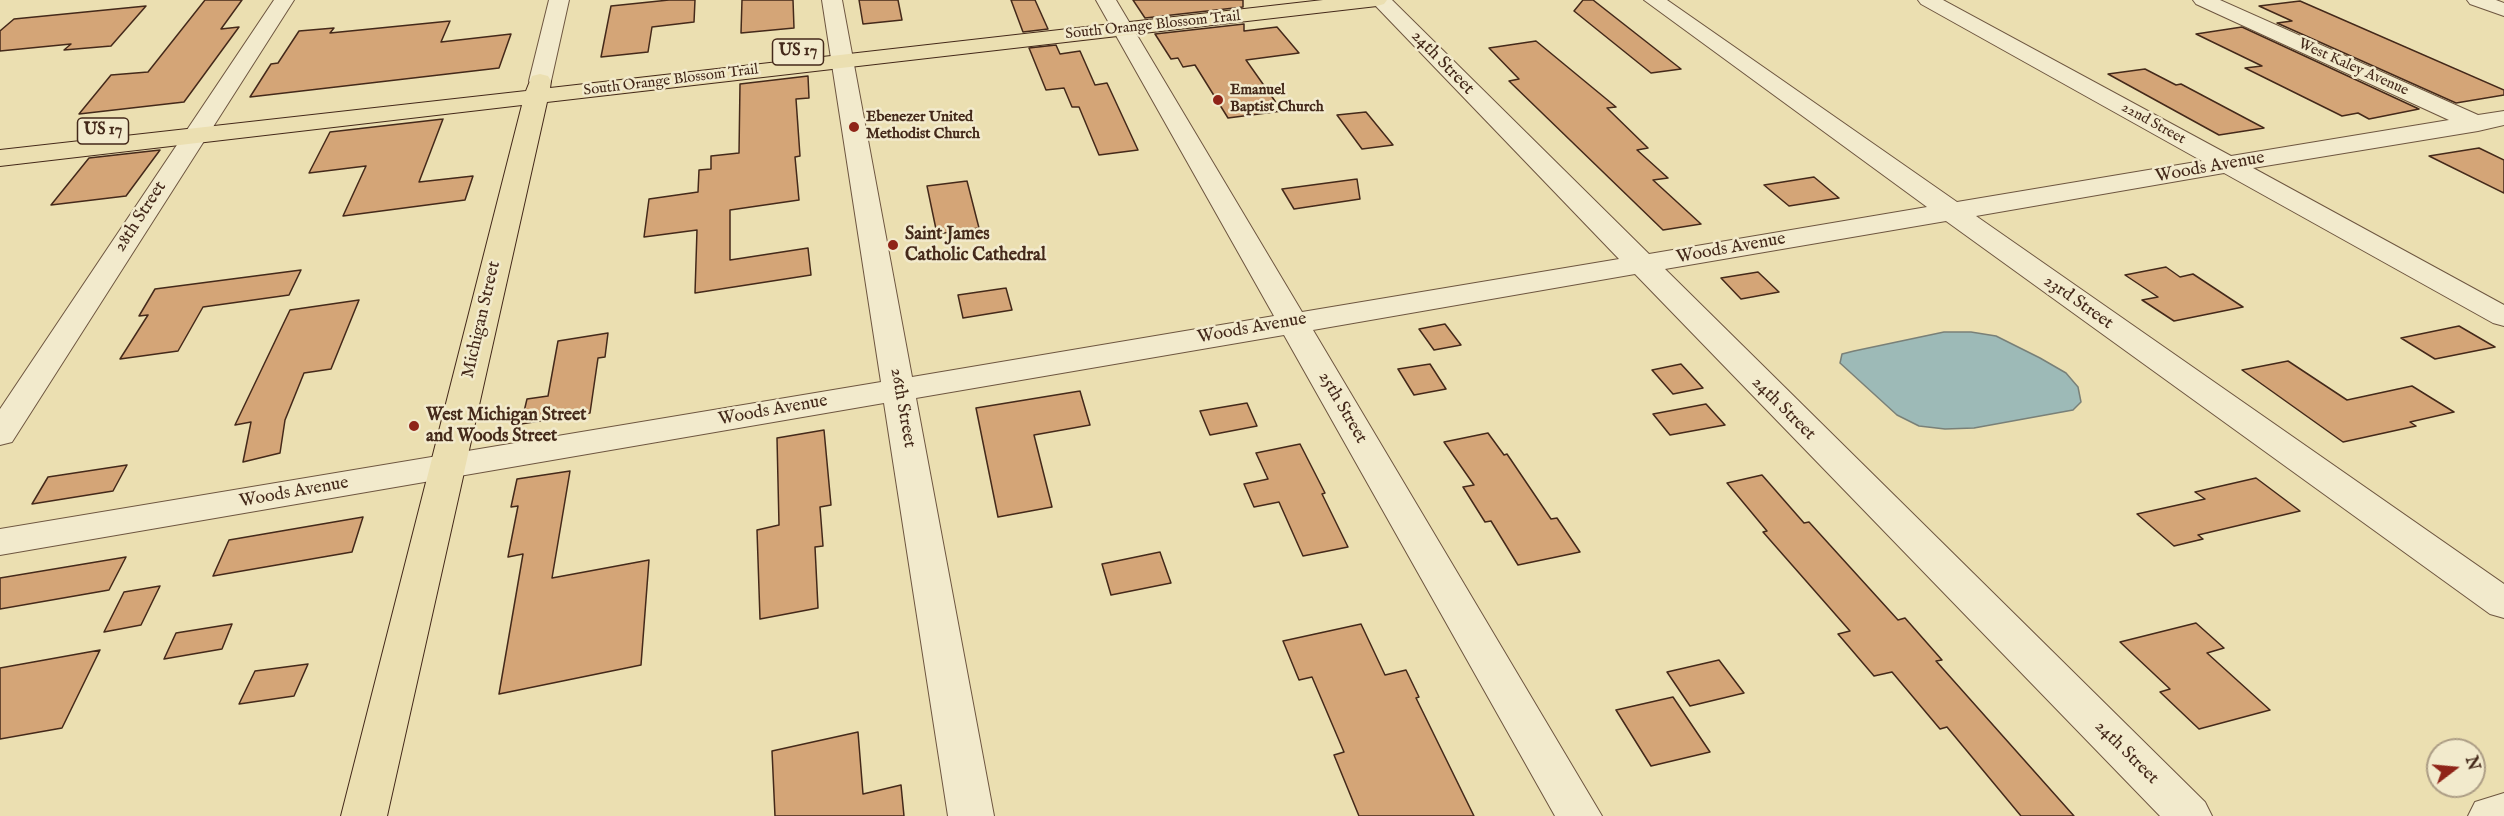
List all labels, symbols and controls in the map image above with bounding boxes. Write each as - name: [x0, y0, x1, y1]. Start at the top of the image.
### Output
- street label: South Orange Blossom Trail: [1065, 8, 1241, 44]
- street label: 24th Street: [1406, 26, 1478, 100]
- street label: West Kaley Avenue: [2295, 36, 2411, 100]
- road number: US 17: [772, 39, 824, 65]
- street label: South Orange Blossom Trail: [583, 61, 759, 101]
- place label: Emanuel Baptist Church: [1230, 82, 1324, 117]
- marker: Emanuel Baptist Church: [1211, 93, 1225, 107]
- street label: 22nd Street: [2118, 99, 2188, 149]
- place label: Ebenezer United Methodist Church: [866, 109, 980, 144]
- road number: US 17: [78, 118, 128, 144]
- marker: Ebenezer United Methodist Church: [847, 120, 861, 134]
- street label: Woods Avenue: [2154, 148, 2266, 188]
- street label: 28th Street: [110, 178, 172, 256]
- place label: Saint James Catholic Cathedral: [905, 224, 1046, 266]
- street label: Woods Avenue: [1675, 229, 1787, 269]
- marker: Saint James Catholic Cathedral: [886, 238, 900, 252]
- street label: Michigan Street: [458, 259, 506, 381]
- street label: 23rd Street: [2039, 271, 2117, 335]
- street label: Woods Avenue: [1196, 309, 1308, 349]
- street label: 26th Street: [884, 367, 920, 449]
- street label: 25th Street: [1313, 368, 1371, 448]
- street label: 24th Street: [1746, 372, 1820, 446]
- street label: Woods Avenue: [717, 391, 829, 431]
- place label: West Michigan Street and Woods Street: [426, 405, 587, 448]
- marker: West Michigan Street and Woods Street: [407, 419, 421, 433]
- street label: Woods Avenue: [238, 473, 350, 513]
- street label: 24th Street: [2089, 716, 2163, 790]
- north arrow: [2426, 738, 2486, 798]
- text: N: [2460, 754, 2483, 773]

